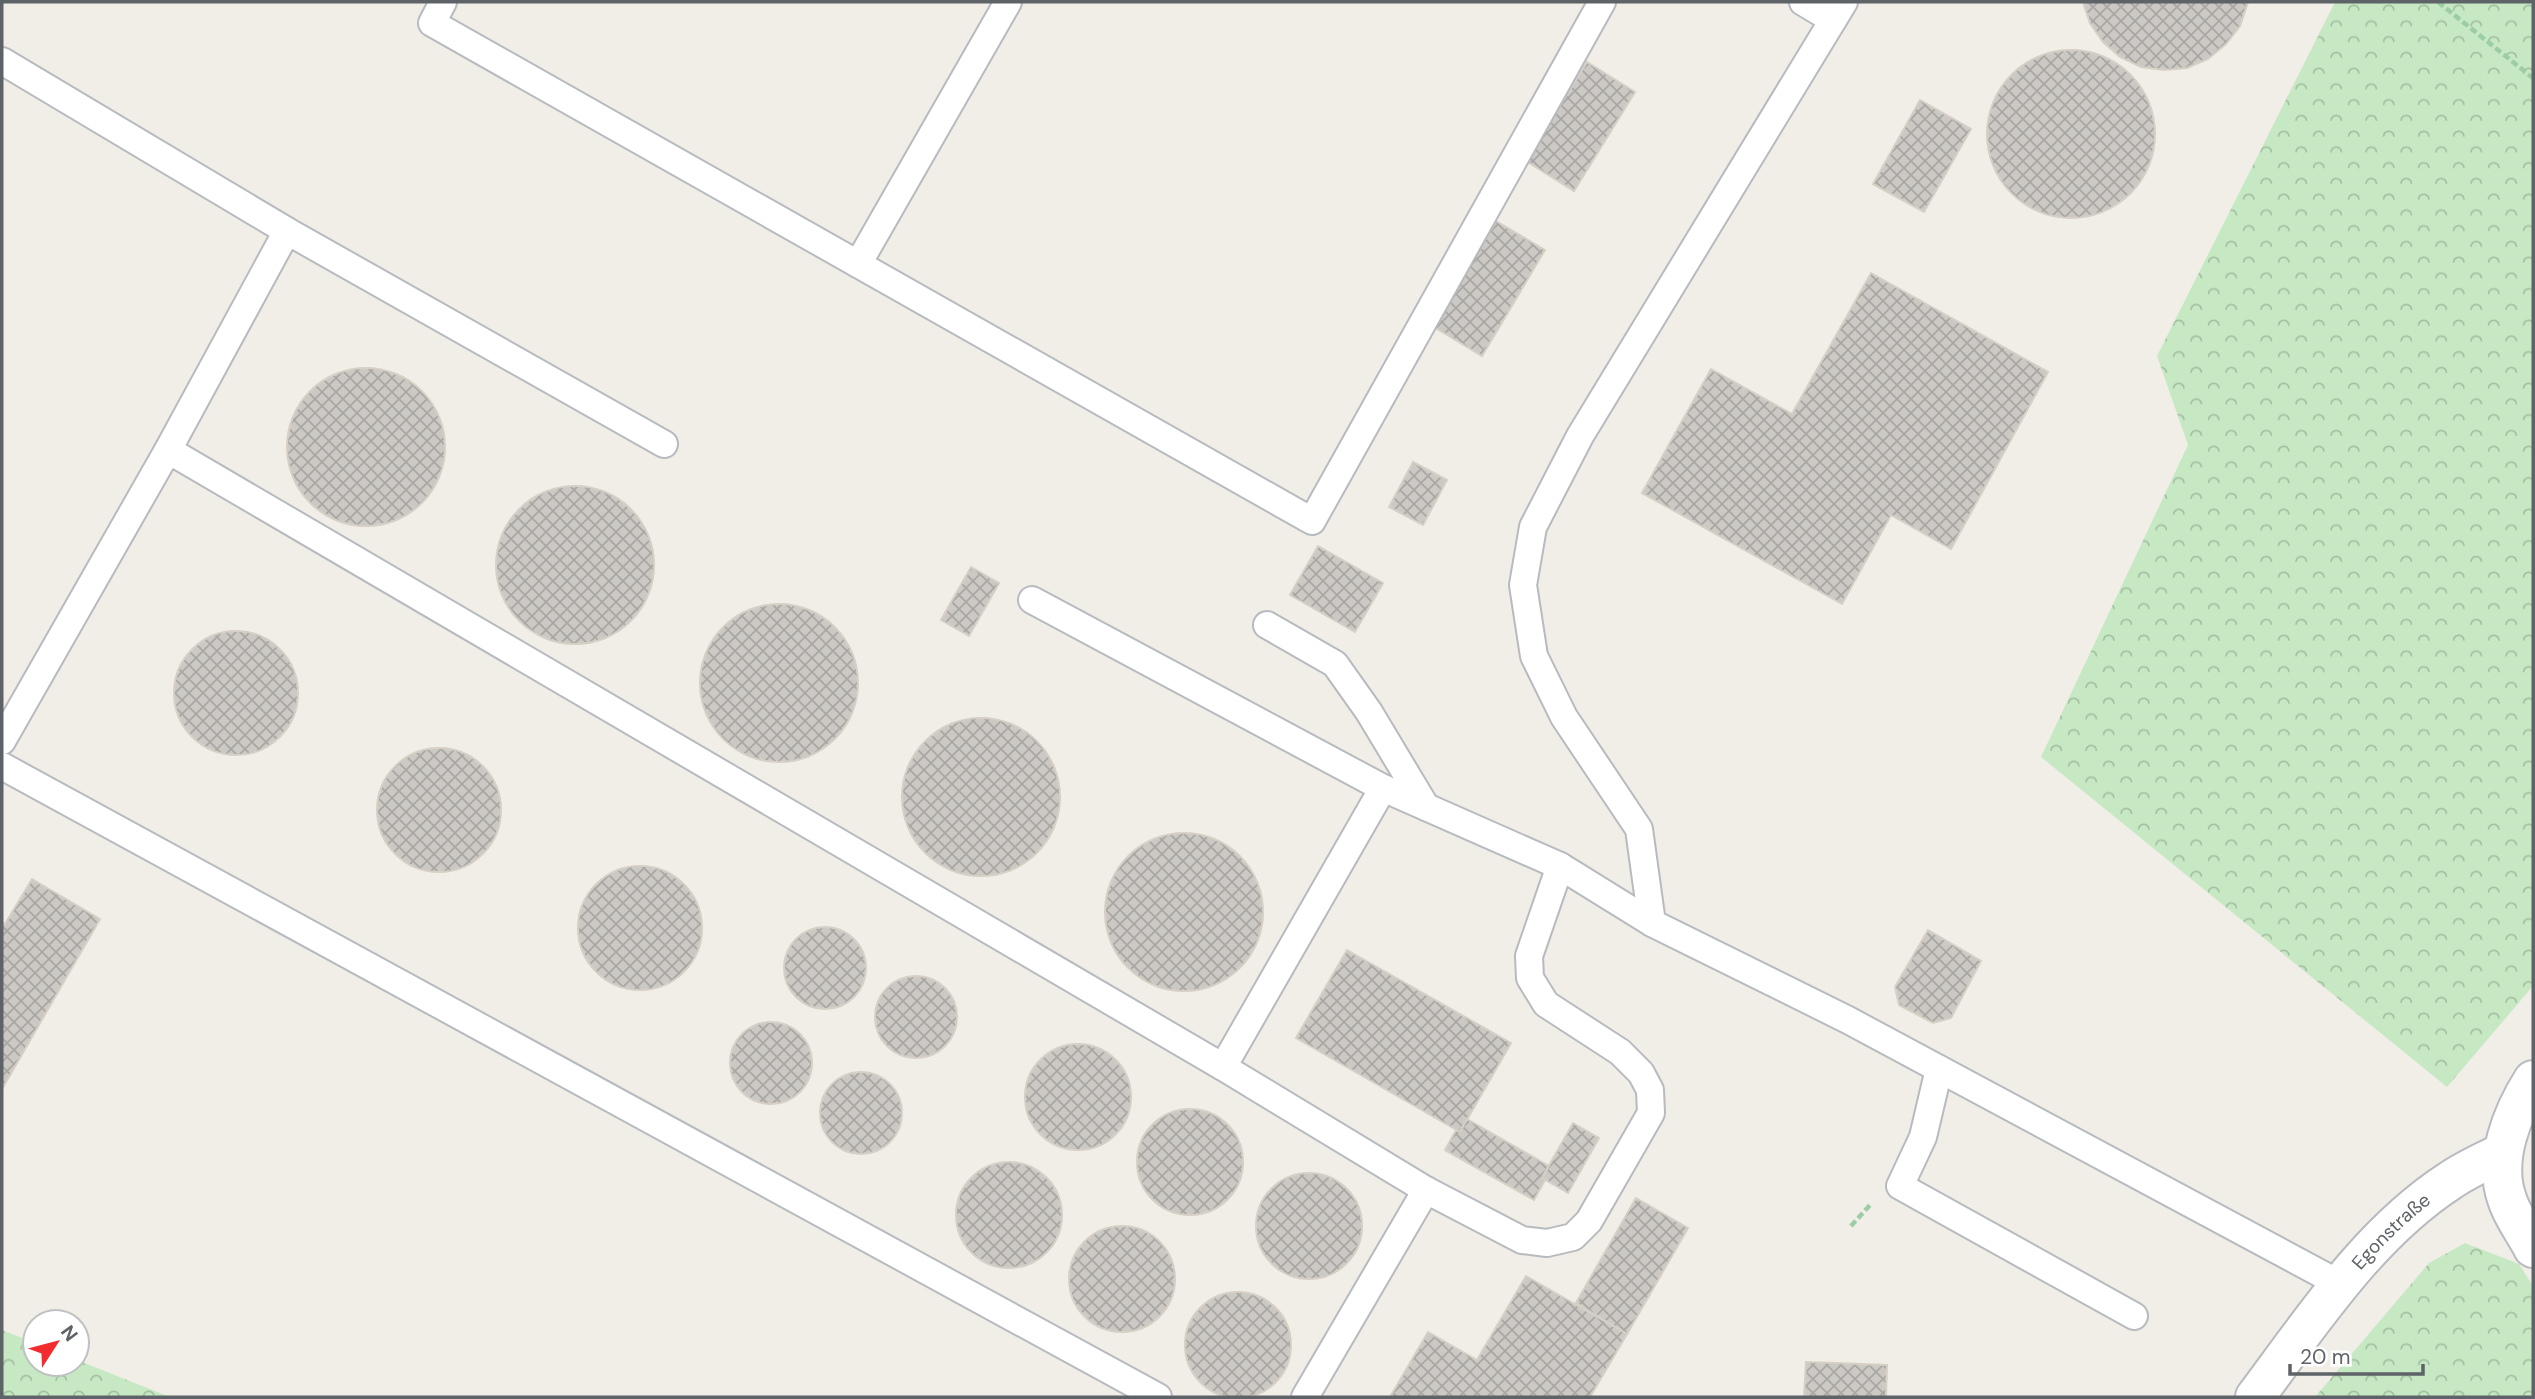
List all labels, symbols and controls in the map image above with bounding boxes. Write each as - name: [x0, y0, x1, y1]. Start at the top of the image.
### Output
- street label: Egonstraße: [2346, 1187, 2435, 1275]
- north arrow: [21, 1308, 91, 1378]
- text: N: [55, 1320, 84, 1346]
- scale bar: [2290, 1332, 2423, 1376]
- text: 20 m: [2300, 1343, 2351, 1371]

